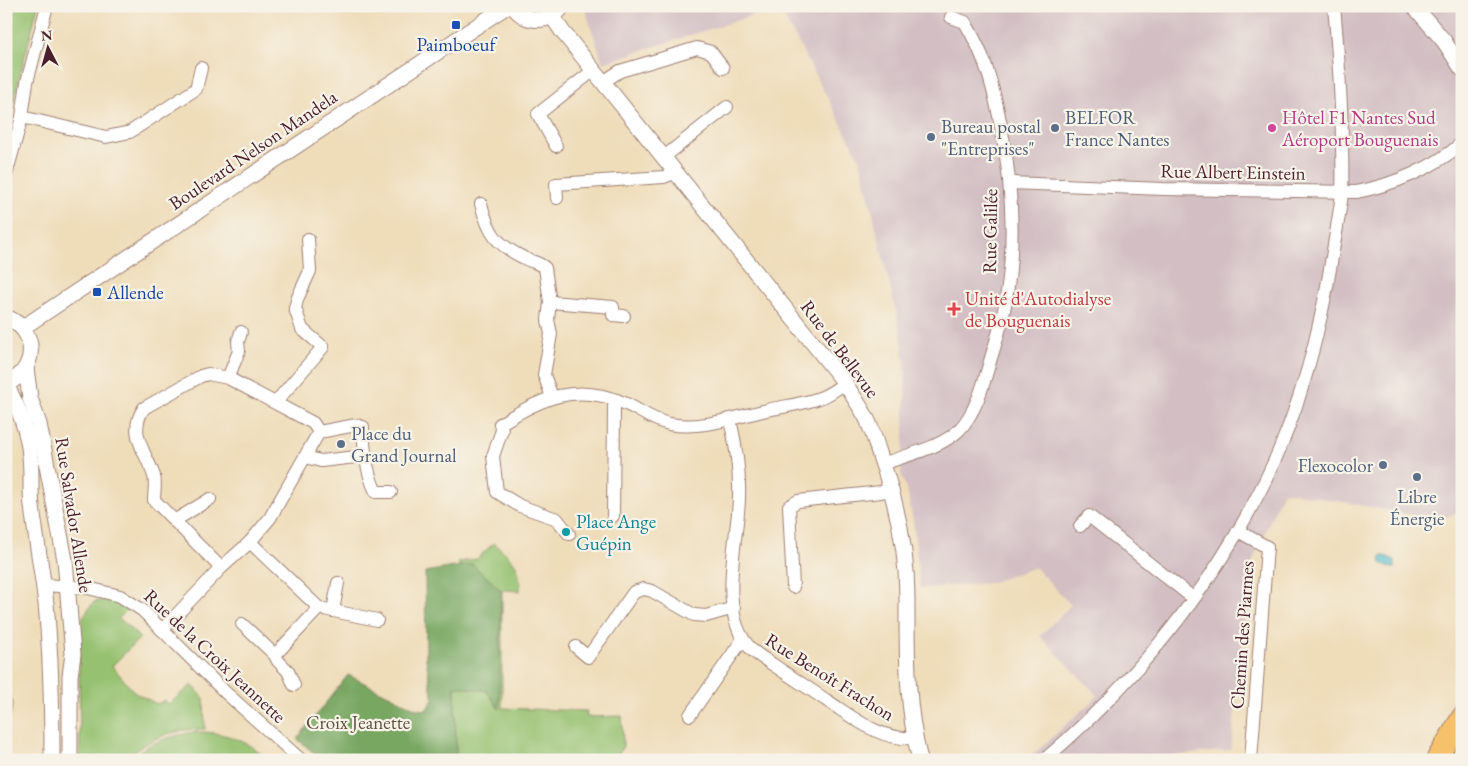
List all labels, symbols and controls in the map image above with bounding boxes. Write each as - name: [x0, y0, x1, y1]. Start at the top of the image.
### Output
- marker: Paimboeuf: [450, 19, 462, 31]
- north arrow: [22, 22, 72, 72]
- text: N: [40, 25, 54, 45]
- place label: Paimboeuf: [416, 32, 498, 57]
- street label: Boulevard Nelson Mandela: [164, 84, 342, 216]
- place label: BELFOR France Nantes: [1065, 105, 1169, 152]
- place label: Hôtel F1 Nantes Sud Aéroport Bouguenais: [1281, 105, 1438, 152]
- place label: Bureau postal "Entreprises": [941, 114, 1041, 161]
- marker: BELFOR France Nantes: [1049, 122, 1061, 134]
- marker: Hôtel F1 Nantes Sud Aéroport Bouguenais: [1266, 122, 1278, 134]
- marker: Bureau postal "Entreprises": [925, 131, 937, 143]
- street label: Rue Albert Einstein: [1160, 158, 1306, 186]
- street label: Rue Galilée: [977, 188, 1003, 274]
- place label: Allende: [106, 280, 164, 305]
- marker: Allende: [91, 286, 103, 298]
- place label: Unité d'Autodialyse de Bouguenais: [965, 286, 1111, 333]
- street label: Rue de Bellevue: [795, 295, 885, 403]
- marker: Unité d'Autodialyse de Bouguenais: [947, 302, 961, 316]
- place label: Place du Grand Journal: [351, 421, 457, 468]
- street label: Rue Salvador Allende: [49, 435, 99, 595]
- marker: Place du Grand Journal: [335, 438, 347, 450]
- place label: Flexocolor: [1298, 453, 1374, 478]
- marker: Flexocolor: [1377, 459, 1389, 471]
- marker: Libre Énergie: [1411, 471, 1423, 483]
- place label: Libre Énergie: [1390, 484, 1444, 531]
- place label: Place Ange Guépin: [576, 509, 656, 556]
- marker: Place Ange Guépin: [560, 526, 572, 538]
- street label: Chemin des Piarmes: [1224, 560, 1260, 710]
- street label: Rue de la Croix Jeannette: [139, 584, 291, 728]
- street label: Rue Benoît Frachon: [761, 627, 899, 727]
- park label: Croix Jeanette: [306, 710, 410, 735]

